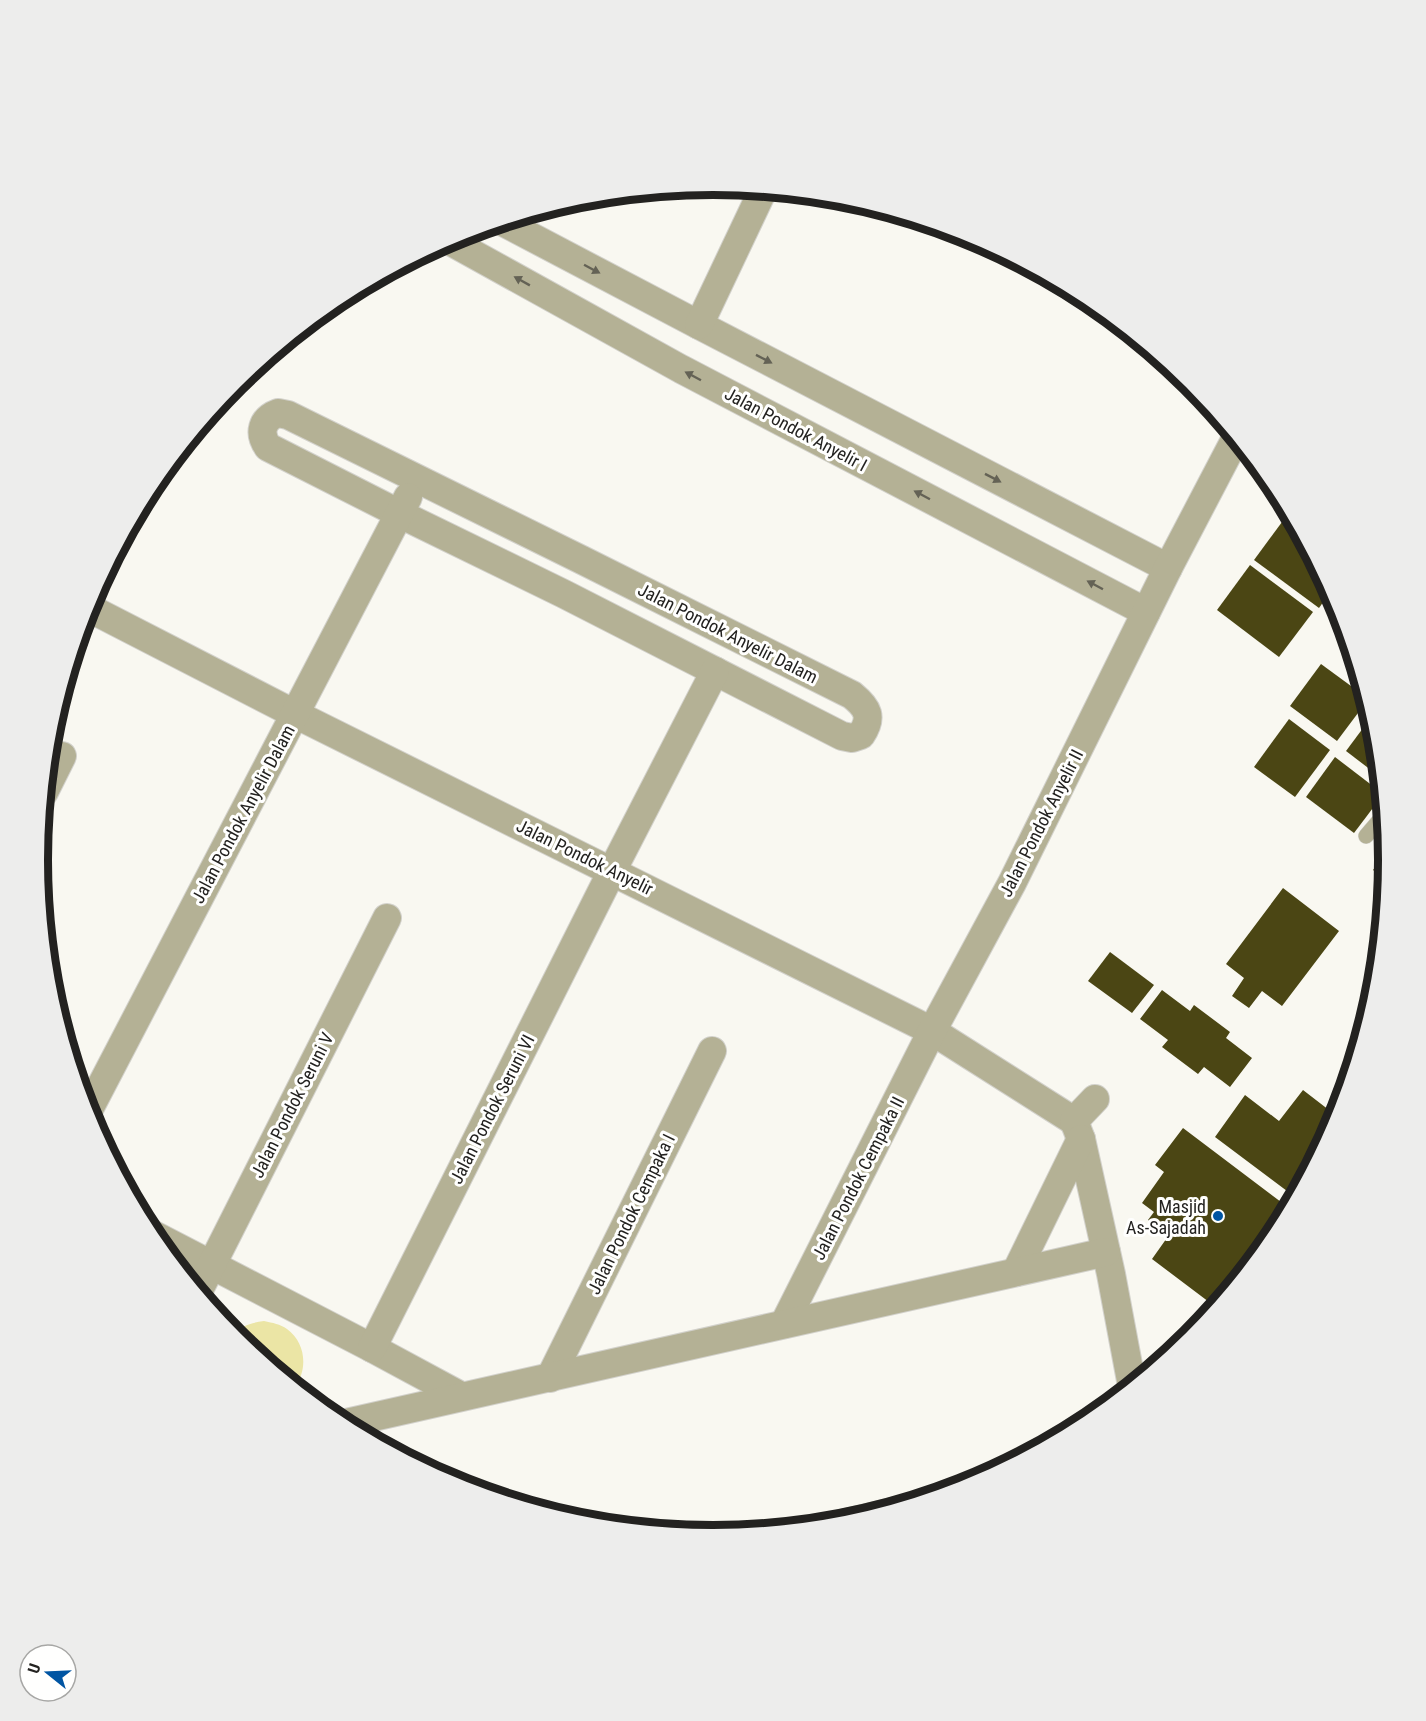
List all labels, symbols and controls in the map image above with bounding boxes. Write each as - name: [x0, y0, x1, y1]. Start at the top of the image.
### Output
- one-way arrow: [583, 264, 600, 274]
- one-way arrow: [514, 276, 531, 286]
- one-way arrow: [756, 355, 773, 364]
- one-way arrow: [684, 371, 702, 381]
- street label: Jalan Pondok Anyelir I: [721, 383, 871, 475]
- one-way arrow: [985, 473, 1002, 483]
- one-way arrow: [913, 490, 930, 500]
- street label: Jalan Pondok Anyelir Dalam: [635, 579, 821, 687]
- one-way arrow: [1086, 580, 1103, 590]
- street label: Jalan Pondok Anyelir Dalam: [187, 721, 299, 907]
- street label: Jalan Pondok Anyelir II: [995, 746, 1087, 900]
- street label: Jalan Pondok Anyelir: [513, 815, 657, 899]
- street label: Jalan Pondok Seruni V: [246, 1029, 338, 1181]
- street label: Jalan Pondok Seruni VI: [445, 1031, 539, 1187]
- street label: Jalan Pondok Cempaka II: [808, 1093, 908, 1263]
- street label: Jalan Pondok Cempaka I: [583, 1130, 679, 1298]
- place label: Masjid As-Sajadah: [1126, 1196, 1206, 1238]
- marker: Masjid As-Sajadah: [1211, 1209, 1225, 1223]
- north arrow: [18, 1643, 78, 1703]
- text: U: [24, 1661, 45, 1676]

